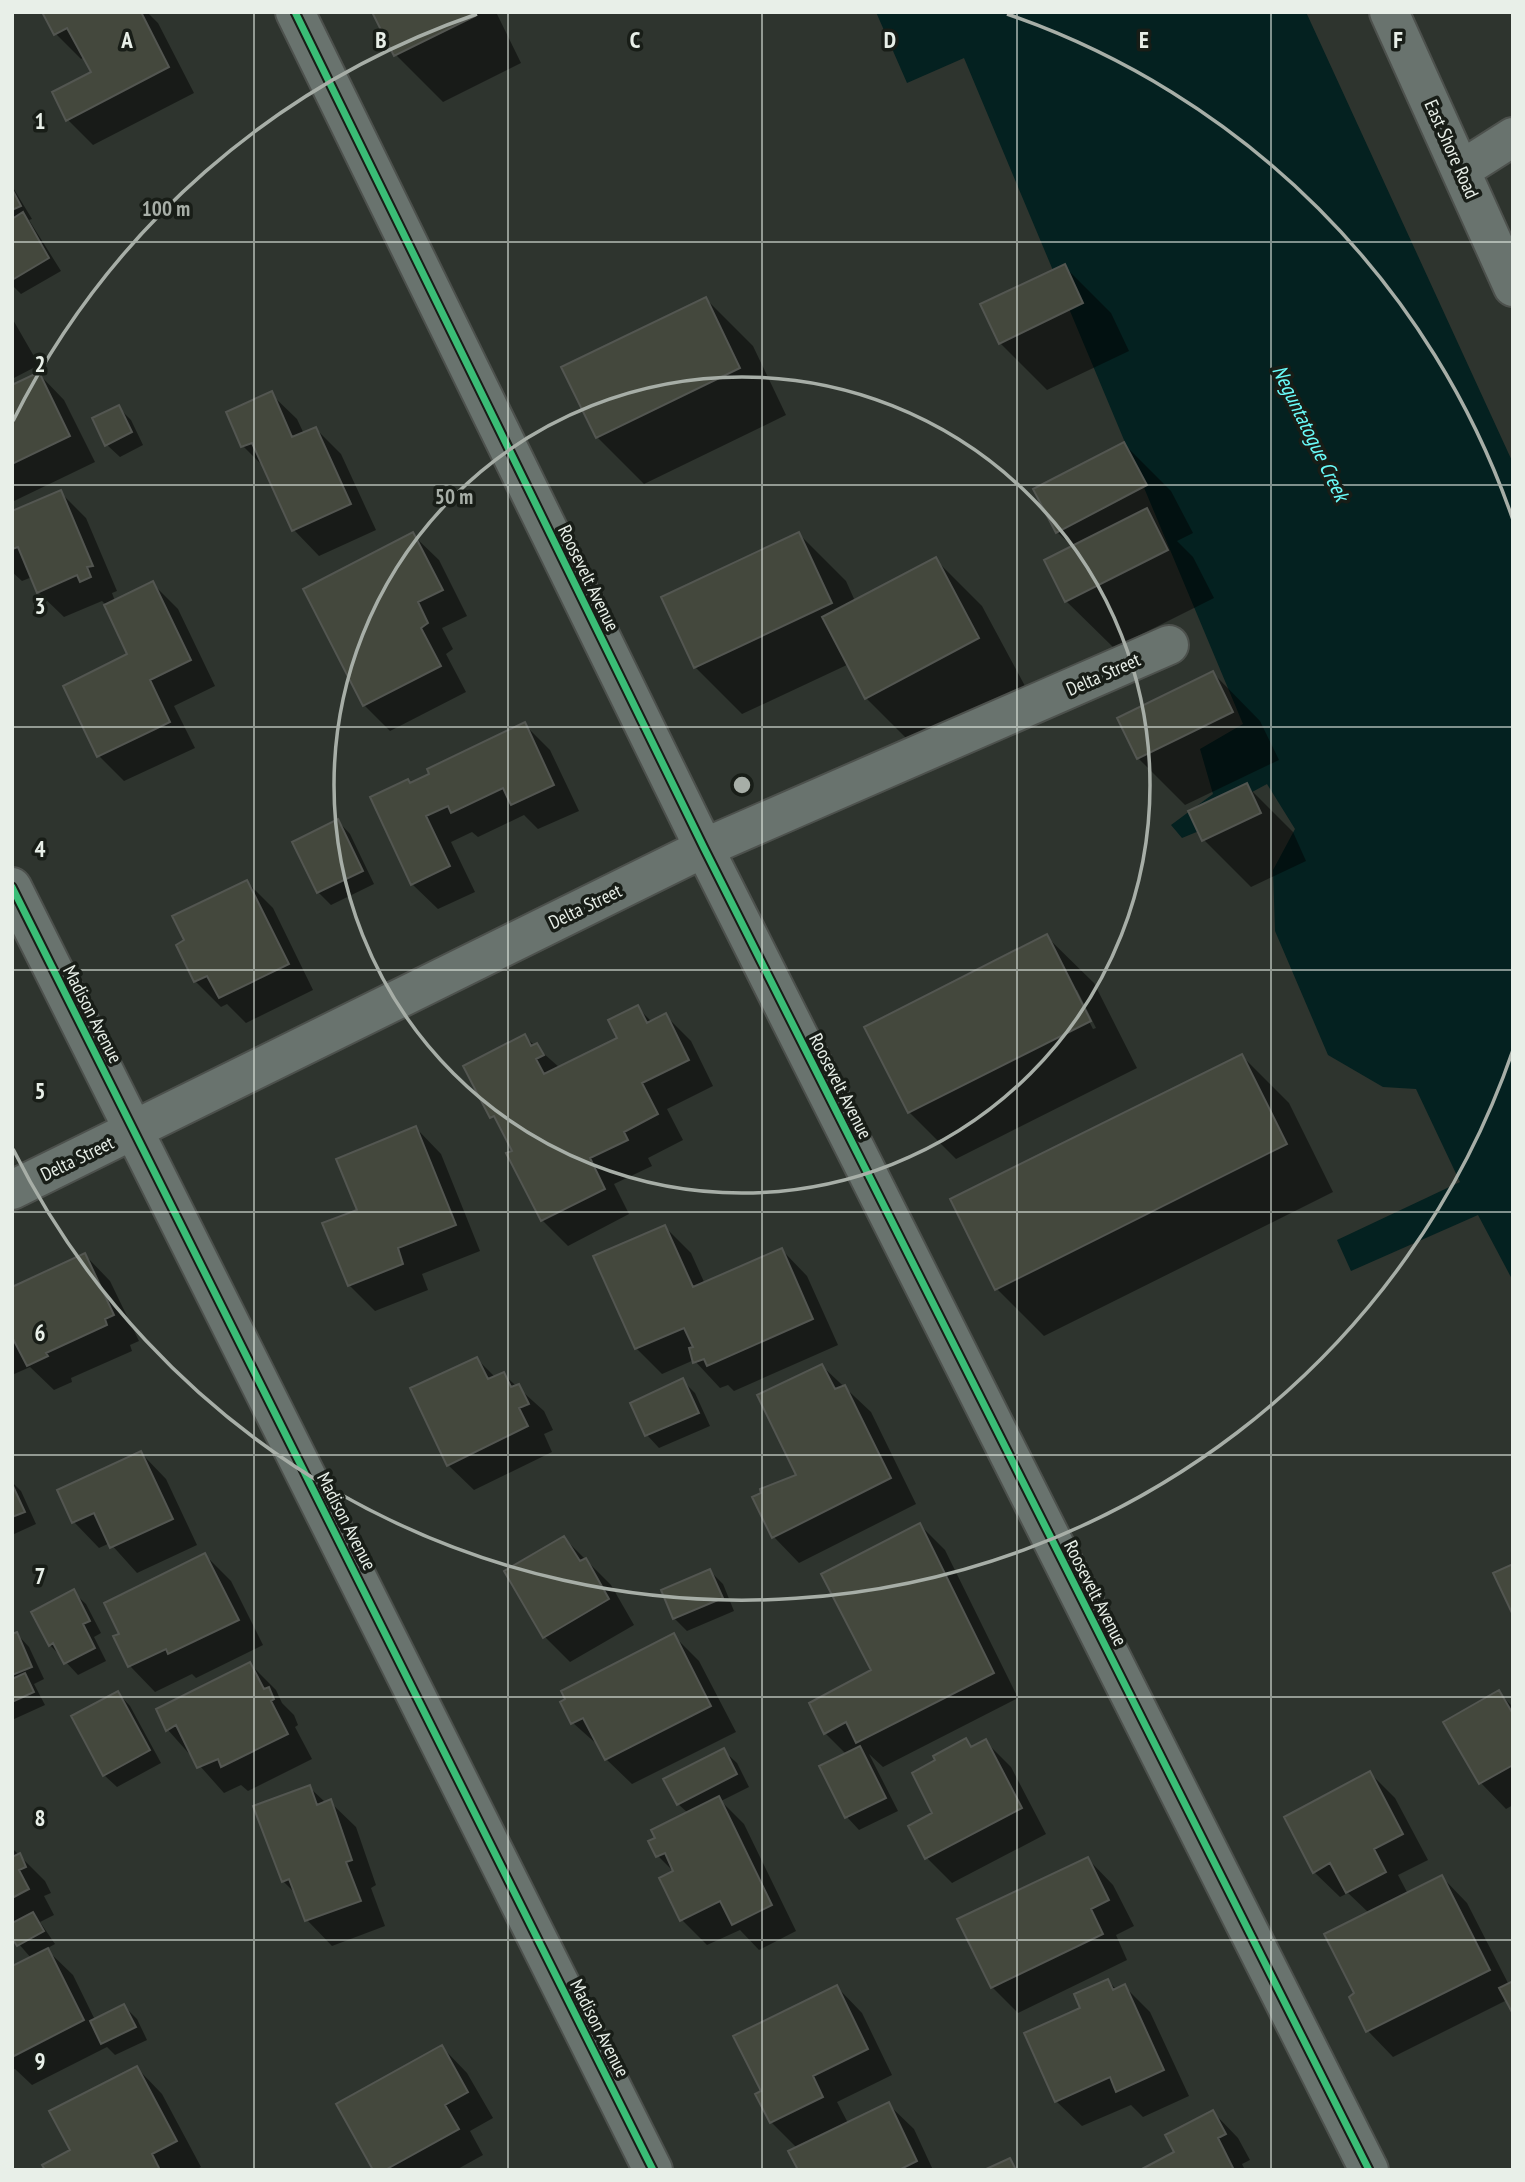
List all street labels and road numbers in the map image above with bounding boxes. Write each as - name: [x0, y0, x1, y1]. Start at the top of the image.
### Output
- street label: East Shore Road: [1420, 96, 1484, 202]
- street label: Roosevelt Avenue: [553, 521, 625, 635]
- street label: Delta Street: [1062, 647, 1144, 701]
- street label: Delta Street: [544, 878, 626, 934]
- street label: Madison Avenue: [58, 961, 128, 1067]
- street label: Roosevelt Avenue: [804, 1029, 878, 1143]
- street label: Delta Street: [36, 1130, 118, 1186]
- street label: Madison Avenue: [312, 1468, 382, 1574]
- street label: Roosevelt Avenue: [1059, 1536, 1133, 1650]
- street label: Madison Avenue: [565, 1975, 635, 2081]

